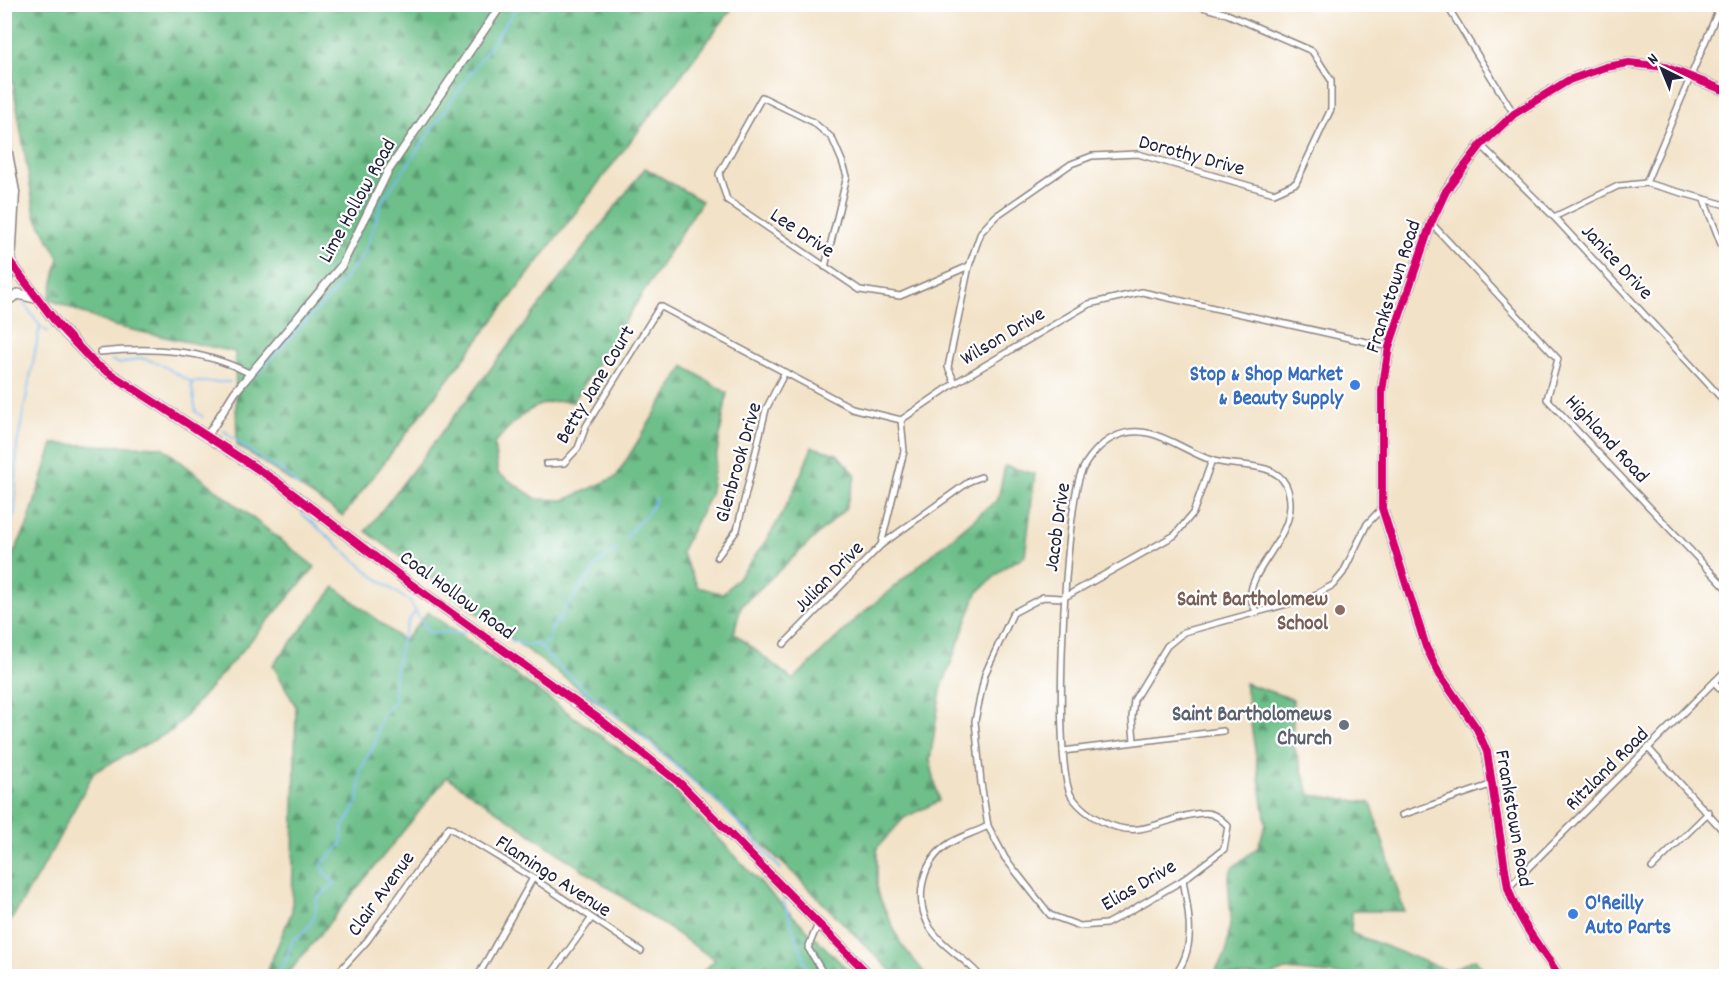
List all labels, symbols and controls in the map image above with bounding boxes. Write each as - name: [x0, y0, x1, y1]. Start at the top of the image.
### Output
- north arrow: [1632, 39, 1692, 99]
- text: N: [1643, 49, 1664, 71]
- street label: Dorothy Drive: [1135, 128, 1247, 185]
- street label: Lime Hollow Road: [312, 134, 405, 269]
- street label: Lee Drive: [763, 202, 840, 267]
- street label: Frankstown Road: [1359, 216, 1431, 357]
- street label: Janice Drive: [1573, 218, 1659, 308]
- street label: Wilson Drive: [956, 300, 1052, 375]
- street label: Betty Jane Court: [549, 320, 644, 451]
- place label: Stop & Shop Market & Beauty Supply: [1190, 361, 1344, 415]
- marker: Stop & Shop Market & Beauty Supply: [1348, 378, 1362, 392]
- street label: Highland Road: [1557, 389, 1655, 491]
- street label: Glenbrook Drive: [708, 399, 771, 527]
- street label: Jacob Drive: [1038, 481, 1080, 574]
- street label: Julian Drive: [788, 535, 872, 621]
- street label: Coal Hollow Road: [392, 544, 520, 649]
- place label: Saint Bartholomew School: [1177, 586, 1329, 640]
- marker: Saint Bartholomew School: [1333, 603, 1347, 617]
- place label: Saint Bartholomews Church: [1172, 701, 1332, 755]
- marker: Saint Bartholomews Church: [1337, 718, 1351, 732]
- street label: Ritzland Road: [1559, 721, 1657, 819]
- street label: Frankstown Road: [1485, 748, 1539, 889]
- street label: Flamingo Avenue: [488, 829, 616, 926]
- street label: Clair Avenue: [341, 846, 424, 944]
- street label: Elias Drive: [1096, 853, 1183, 920]
- place label: O'Reilly Auto Parts: [1585, 890, 1671, 944]
- marker: O'Reilly Auto Parts: [1566, 907, 1580, 921]

